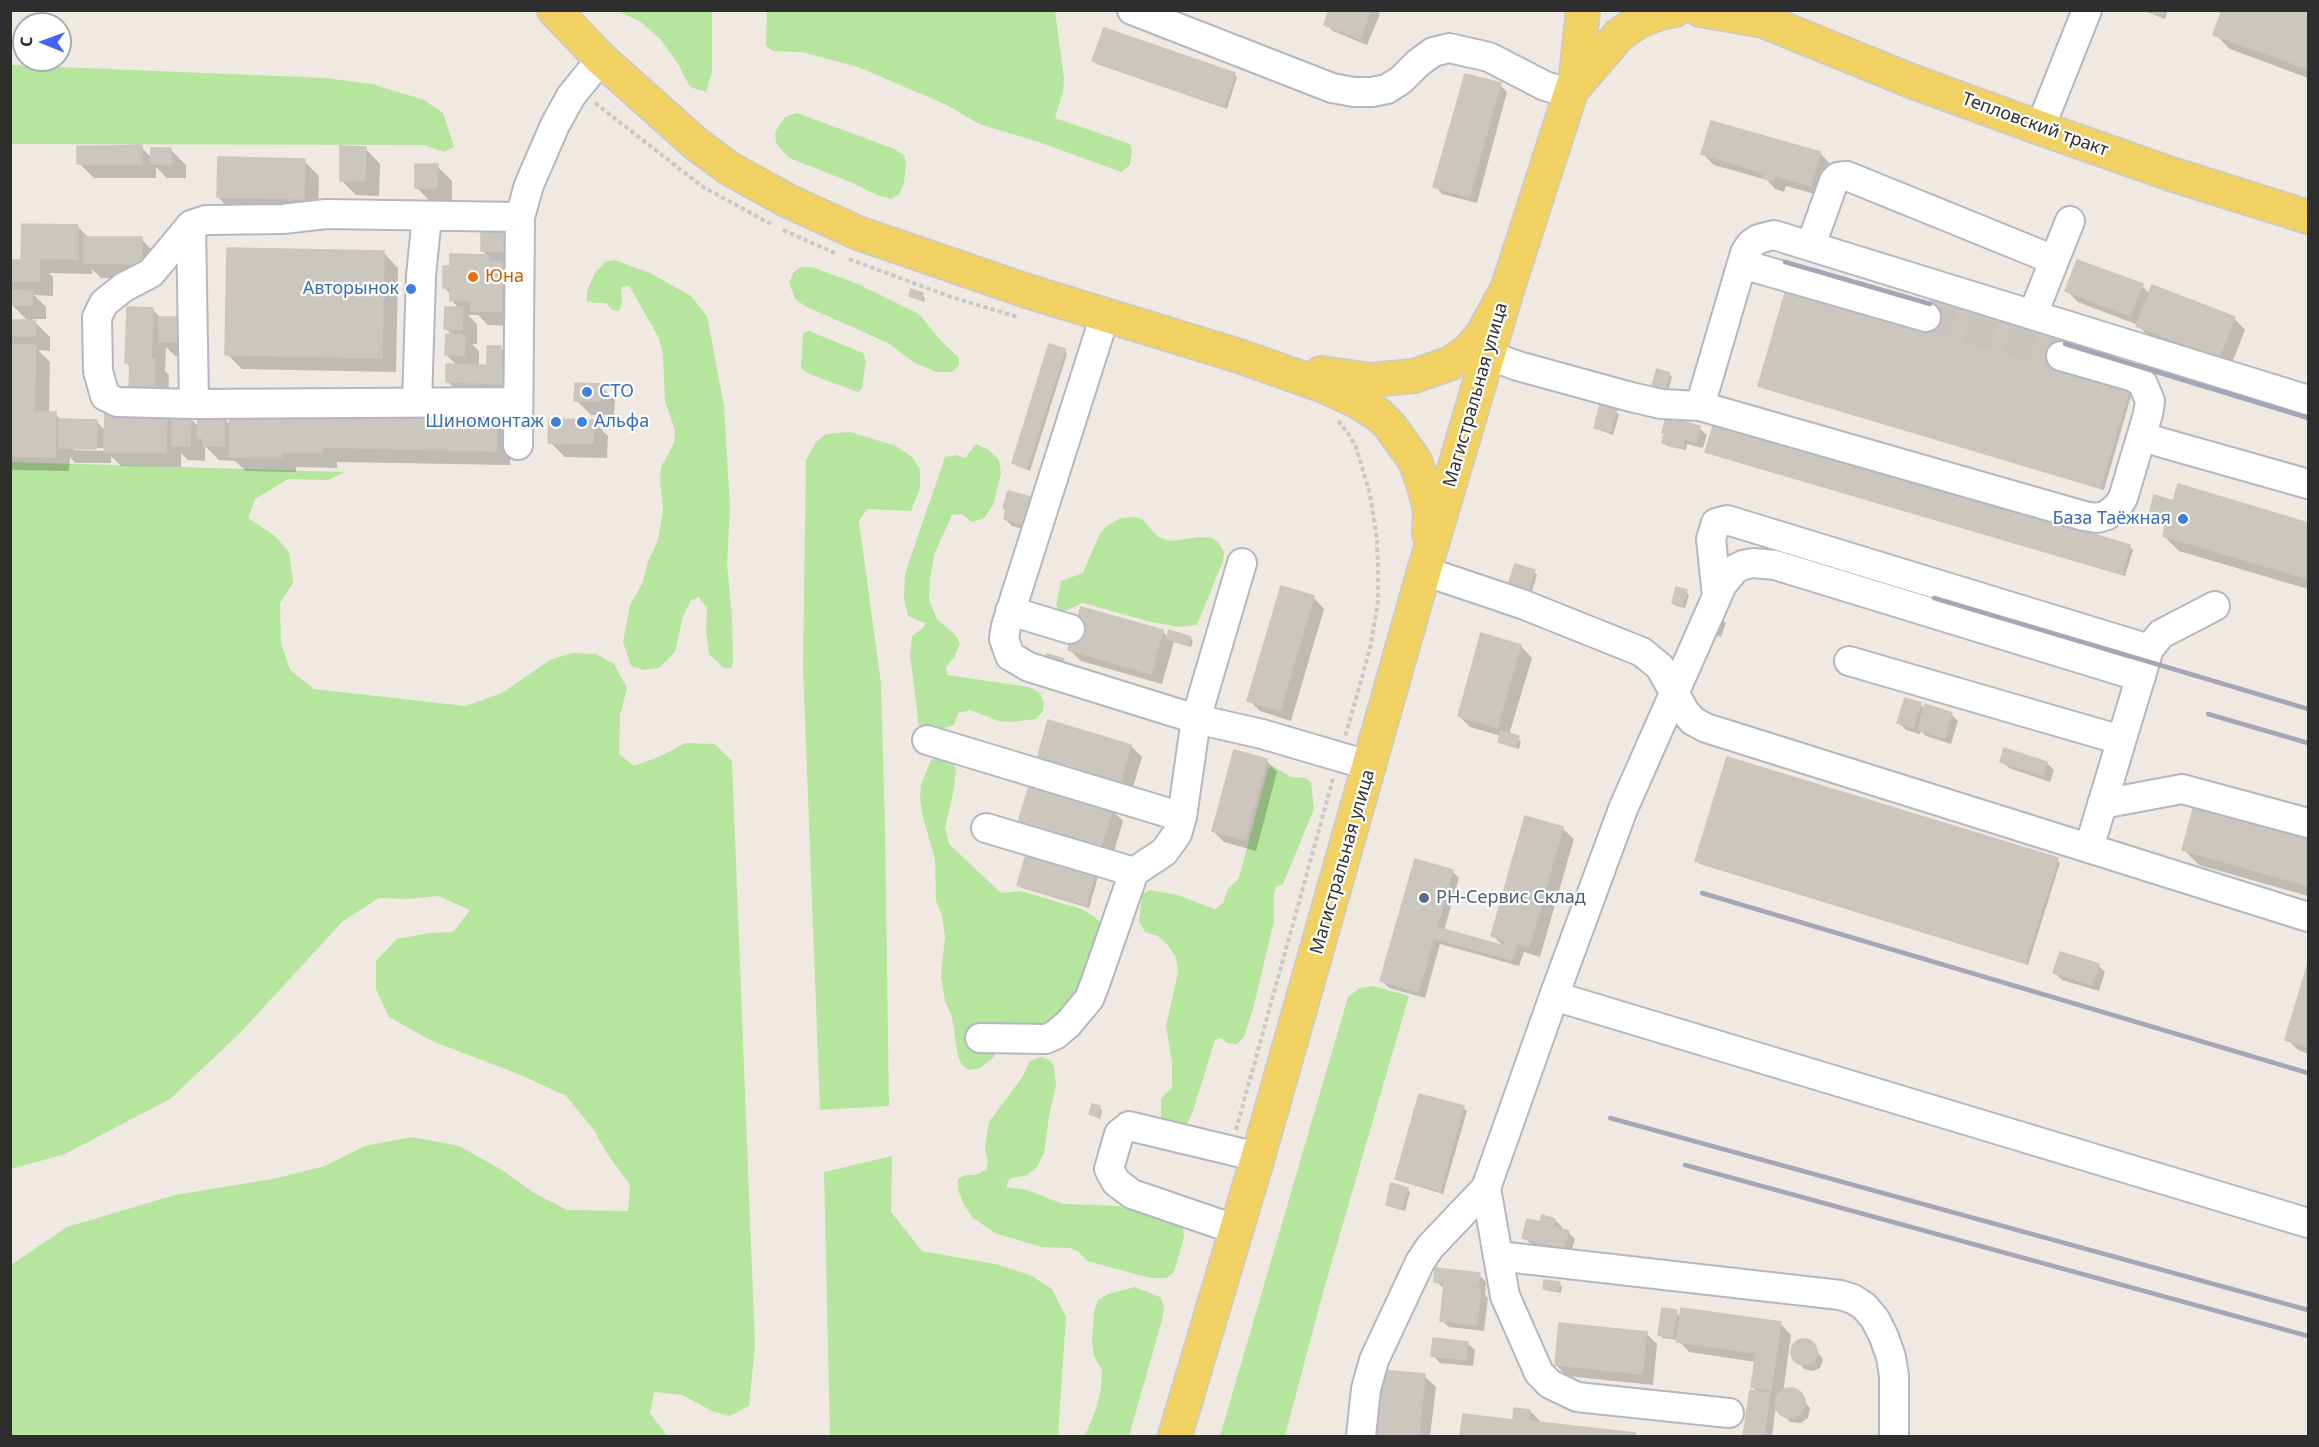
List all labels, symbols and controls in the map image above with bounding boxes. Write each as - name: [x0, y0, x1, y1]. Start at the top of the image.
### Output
- north arrow: [12, 12, 72, 72]
- text: С: [15, 36, 37, 47]
- street label: Тепловский тракт: [1959, 88, 2111, 162]
- place label: Юна: [485, 266, 524, 288]
- marker: Юна: [466, 270, 480, 284]
- place label: Авторынок: [303, 278, 399, 300]
- marker: Авторынок: [404, 282, 418, 296]
- street label: Магистральная улица: [1439, 300, 1513, 490]
- place label: СТО: [599, 381, 634, 403]
- marker: СТО: [580, 385, 594, 399]
- place label: Шиномонтаж: [425, 411, 544, 433]
- place label: Альфа: [594, 411, 649, 433]
- marker: Шиномонтаж: [549, 415, 563, 429]
- marker: Альфа: [575, 415, 589, 429]
- place label: База Таёжная: [2053, 508, 2171, 530]
- marker: База Таёжная: [2176, 512, 2190, 526]
- street label: Магистральная улица: [1306, 767, 1380, 957]
- place label: РН-Сервис Cклад: [1436, 887, 1586, 909]
- marker: РН-Сервис Cклад: [1417, 891, 1431, 905]

